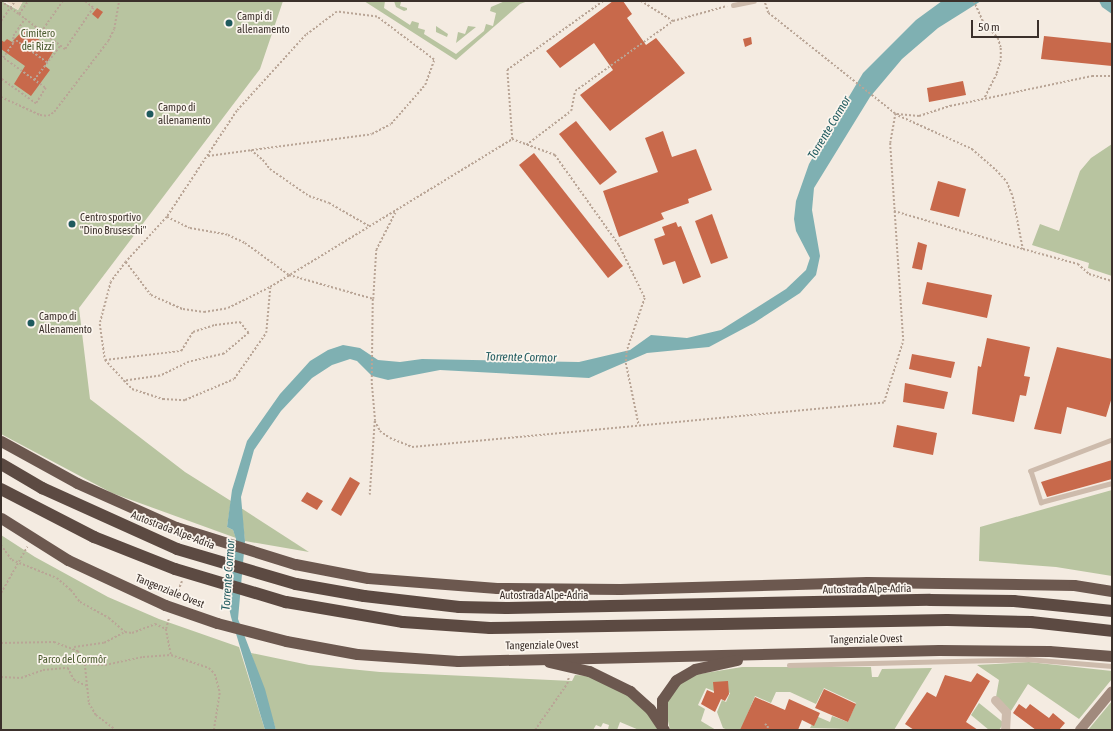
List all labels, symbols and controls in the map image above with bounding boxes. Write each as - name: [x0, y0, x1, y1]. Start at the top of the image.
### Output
- place label: Campi di allenamento: [237, 10, 290, 36]
- scale bar: [973, 12, 1041, 38]
- marker: Campi di allenamento: [224, 18, 234, 28]
- text: 50 m: [978, 20, 1000, 34]
- park label: Cimitero dei Rizzi: [21, 27, 55, 53]
- water label: Torrente Cormor: [806, 94, 854, 162]
- place label: Campo di allenamento: [158, 101, 211, 127]
- marker: Campo di allenamento: [145, 109, 155, 119]
- place label: Centro sportivo "Dino Bruseschi": [80, 211, 146, 237]
- marker: Centro sportivo "Dino Bruseschi": [67, 219, 77, 229]
- place label: Campo di Allenamento: [39, 310, 92, 336]
- marker: Campo di Allenamento: [26, 318, 36, 328]
- water label: Torrente Cormor: [485, 350, 557, 366]
- street label: Autostrada Alpe-Adria: [129, 508, 217, 552]
- water label: Torrente Cormor: [219, 539, 239, 611]
- street label: Tangenziale Ovest: [134, 571, 206, 611]
- street label: Autostrada Alpe-Adria: [823, 582, 911, 596]
- street label: Autostrada Alpe-Adria: [500, 588, 588, 602]
- street label: Tangenziale Ovest: [829, 632, 903, 646]
- street label: Tangenziale Ovest: [505, 638, 579, 652]
- park label: Parco del Cormôr: [38, 652, 106, 666]

